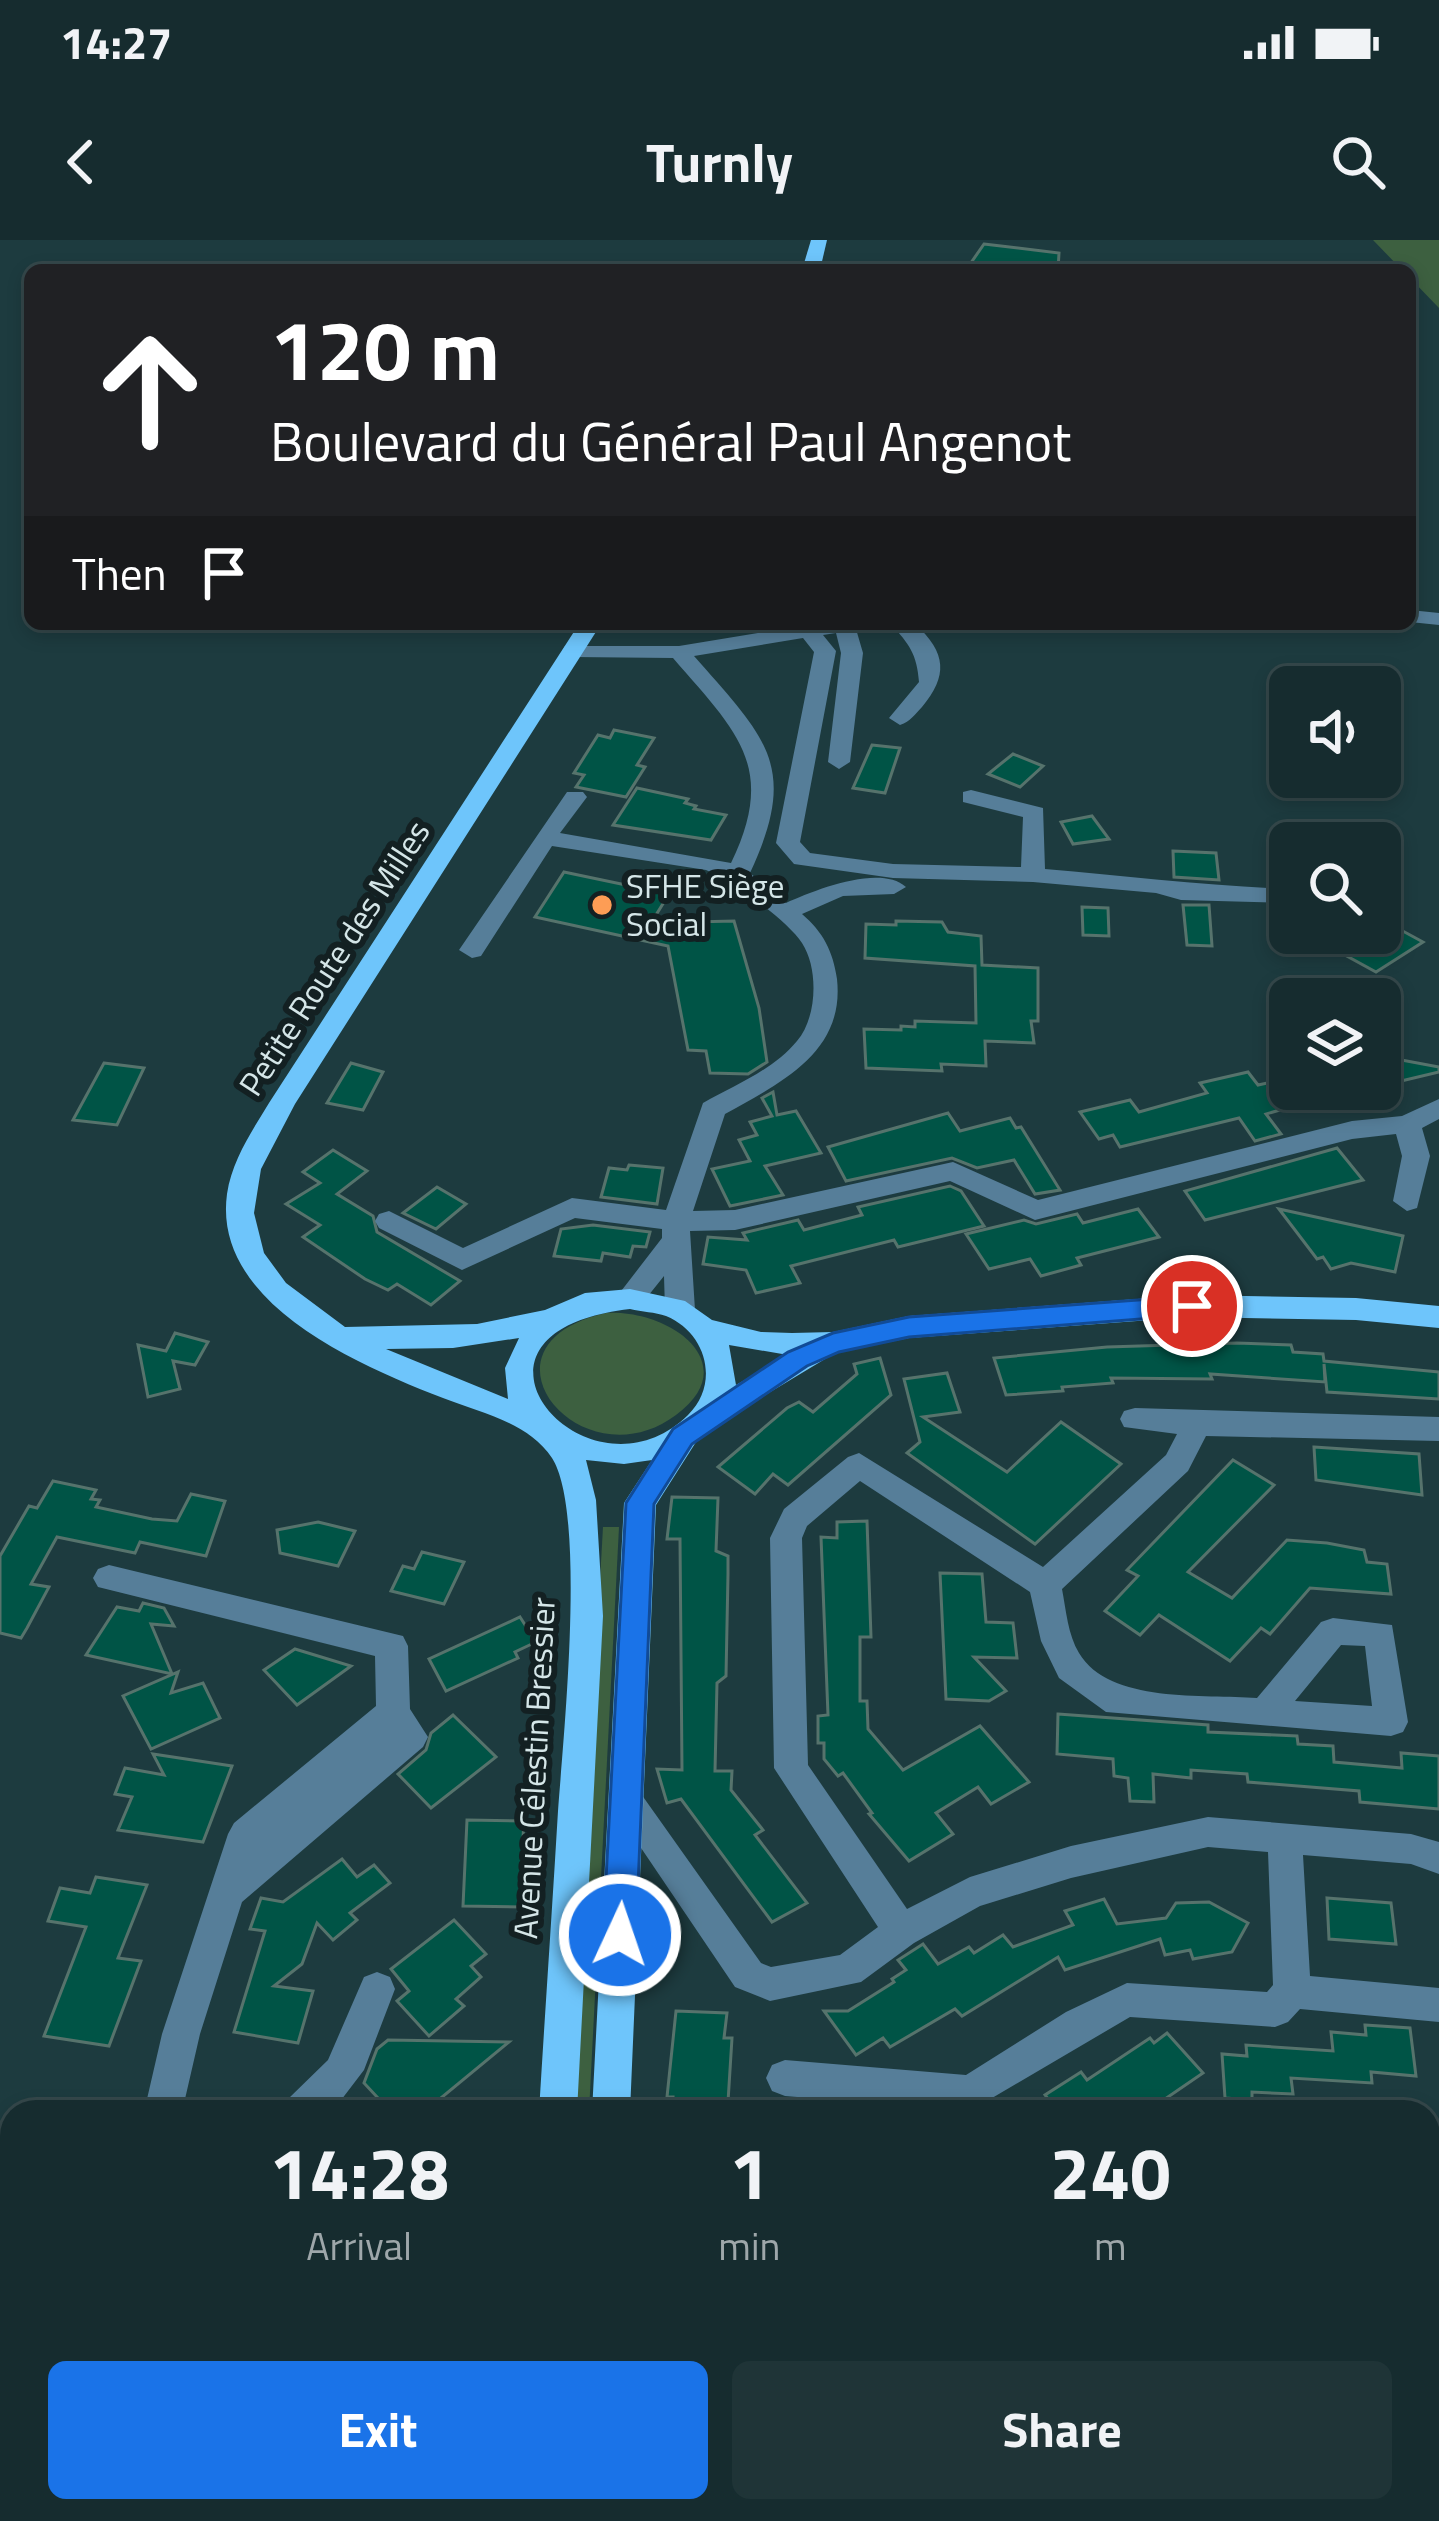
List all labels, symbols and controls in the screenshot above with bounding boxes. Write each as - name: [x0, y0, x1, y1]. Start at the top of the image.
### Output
- text: 14:27: [60, 8, 172, 76]
- text: Turnly: [646, 121, 793, 203]
- icon: back: [48, 129, 114, 195]
- icon: search: [1325, 129, 1391, 195]
- text: 120 m: [270, 285, 500, 413]
- icon: ahead: [72, 312, 228, 468]
- text: Boulevard du Général Paul Angenot: [270, 400, 1071, 482]
- text: Then: [72, 539, 167, 607]
- icon: arrive: [191, 540, 257, 606]
- map controls: [1269, 666, 1401, 1110]
- button: sound: [1269, 666, 1401, 798]
- street label: Petite Route des Milles: [226, 810, 442, 1106]
- button: search: [1269, 822, 1401, 954]
- place label: SFHE Siège Social: [626, 861, 784, 949]
- marker: SFHE Siège Social: [589, 892, 615, 918]
- button: layers: [1269, 978, 1401, 1110]
- pin: [1141, 1255, 1243, 1357]
- icon: arrive: [1159, 1273, 1225, 1339]
- street label: Avenue Célestin Bressier: [500, 1596, 568, 1940]
- position arrow: [557, 1872, 683, 1998]
- text: 14:28: [269, 2117, 449, 2227]
- text: 1: [729, 2117, 770, 2227]
- text: 240: [1050, 2117, 1171, 2227]
- text: Arrival: [306, 2216, 412, 2275]
- text: min: [718, 2216, 780, 2275]
- text: m: [1094, 2216, 1126, 2275]
- button: Exit: [48, 2361, 708, 2499]
- button: Share: [732, 2361, 1392, 2499]

